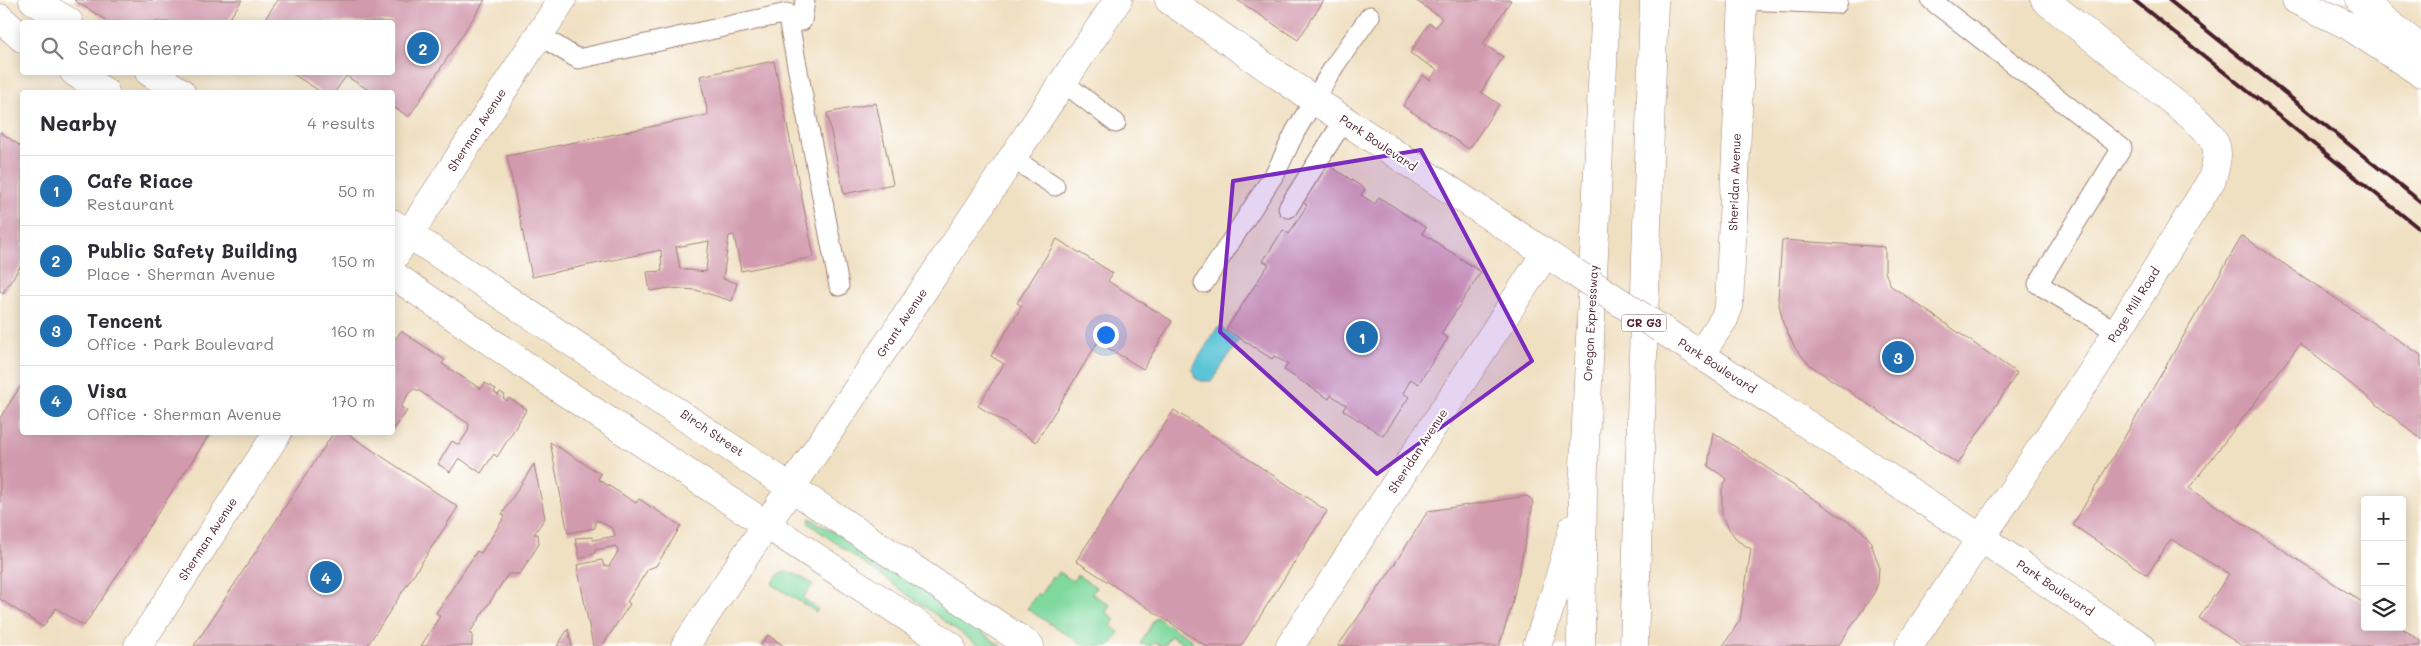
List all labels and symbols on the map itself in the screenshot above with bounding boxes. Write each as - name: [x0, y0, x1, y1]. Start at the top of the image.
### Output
- pin: 2: [407, 29, 439, 67]
- street label: Sherman Avenue: [443, 85, 509, 174]
- street label: Park Boulevard: [1337, 110, 1421, 174]
- street label: Sheridan Avenue: [1724, 133, 1744, 231]
- street label: Page Mill Road: [2104, 263, 2163, 345]
- street label: Oregon Expressway: [1579, 265, 1601, 381]
- street label: Grant Avenue: [872, 285, 930, 360]
- road number: CR G3: [1622, 314, 1666, 332]
- pin: 1: [1346, 318, 1378, 356]
- your location: [1093, 322, 1119, 348]
- street label: Park Boulevard: [1675, 334, 1760, 397]
- pin: 3: [1882, 338, 1914, 376]
- street label: Birch Street: [678, 405, 747, 459]
- street label: Sheridan Avenue: [1384, 405, 1450, 496]
- street label: Sherman Avenue: [174, 494, 240, 583]
- street label: Park Boulevard: [2014, 555, 2098, 619]
- pin: 4: [310, 558, 342, 596]

